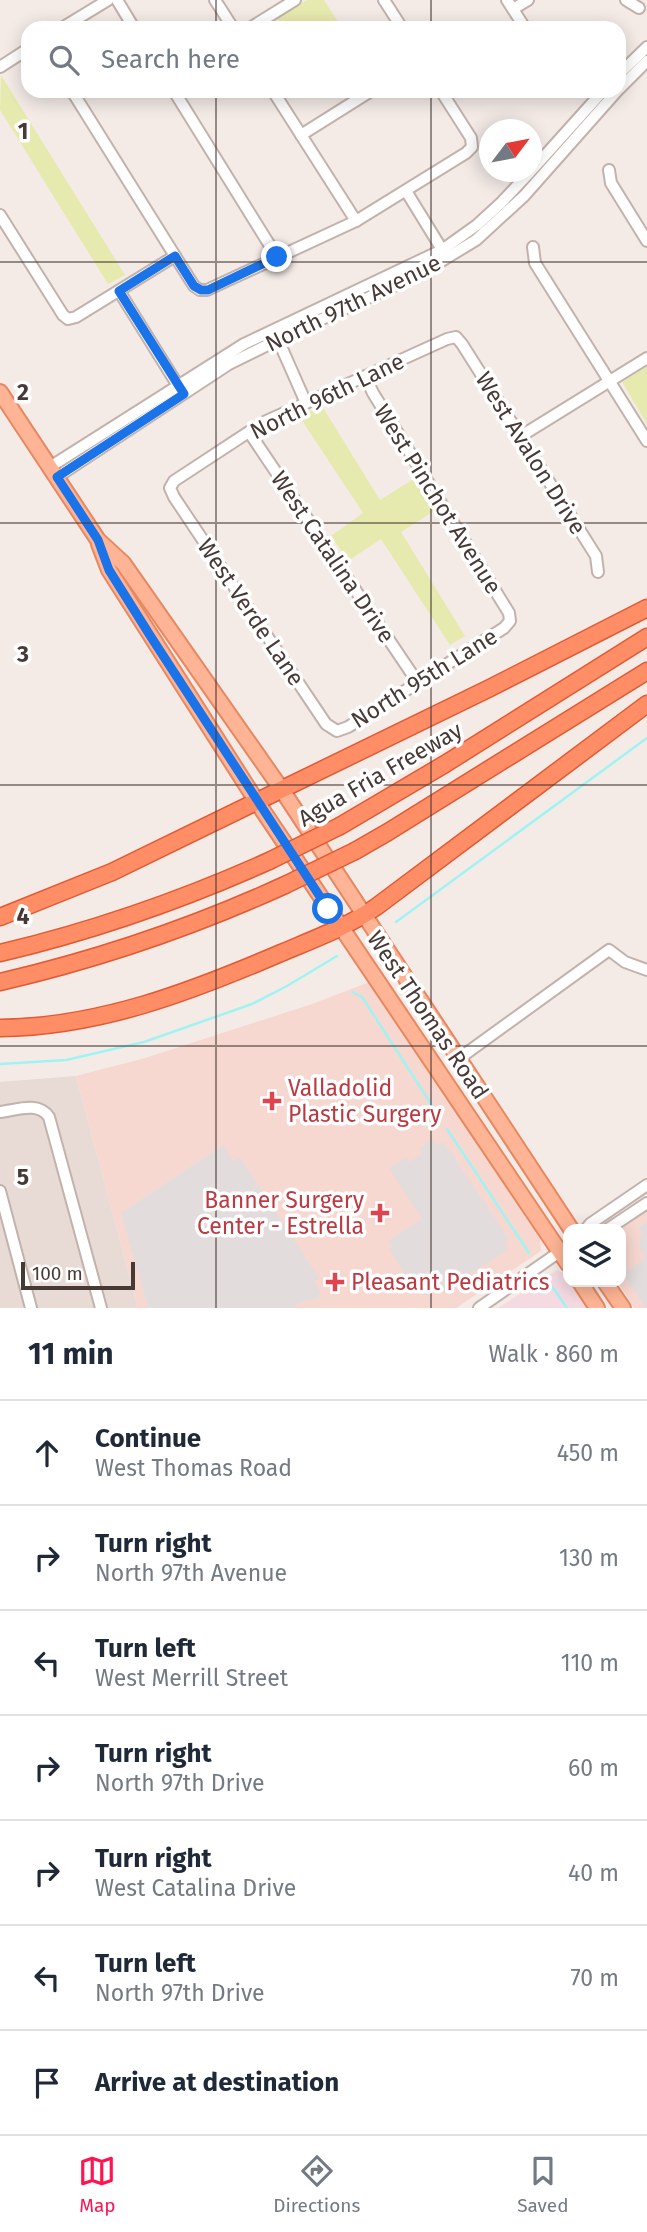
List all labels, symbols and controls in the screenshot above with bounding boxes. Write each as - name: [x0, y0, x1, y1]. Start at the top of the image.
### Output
- search box: [21, 21, 626, 98]
- icon: search: [45, 41, 83, 79]
- text: Search here: [101, 44, 240, 75]
- text: 1: [18, 117, 28, 145]
- north arrow: [479, 119, 542, 182]
- route end: [261, 241, 292, 272]
- street label: North 97th Avenue: [261, 248, 445, 358]
- street label: North 96th Lane: [245, 347, 409, 445]
- street label: West Avalon Drive: [470, 367, 592, 539]
- text: 2: [17, 378, 29, 406]
- street label: West Pinchot Avenue: [368, 399, 508, 599]
- street label: West Catalina Drive: [265, 466, 401, 648]
- street label: West Verde Lane: [191, 533, 311, 691]
- street label: North 95th Lane: [346, 622, 502, 734]
- text: 3: [16, 640, 29, 668]
- street label: Agua Fria Freeway: [293, 715, 468, 832]
- route start: [312, 893, 343, 924]
- text: 4: [17, 902, 30, 930]
- street label: West Thomas Road: [361, 925, 495, 1105]
- place label: Valladolid Plastic Surgery: [288, 1074, 442, 1128]
- marker: Valladolid Plastic Surgery: [262, 1091, 282, 1111]
- text: 5: [17, 1163, 29, 1191]
- place label: Banner Surgery Center - Estrella: [197, 1186, 365, 1240]
- marker: Banner Surgery Center - Estrella: [370, 1203, 390, 1223]
- map controls: [563, 1224, 626, 1287]
- button: layers: [563, 1224, 626, 1287]
- scale bar: [21, 1259, 135, 1291]
- text: 100 m: [32, 1262, 83, 1285]
- place label: Pleasant Pediatrics: [351, 1268, 550, 1296]
- marker: Pleasant Pediatrics: [325, 1272, 345, 1292]
- text: 11 min: [28, 1336, 114, 1372]
- text: Walk · 860 m: [489, 1340, 619, 1368]
- text: Continue: [95, 1423, 201, 1454]
- icon: ahead: [28, 1434, 66, 1472]
- text: 450 m: [557, 1439, 619, 1467]
- text: West Thomas Road: [95, 1454, 292, 1482]
- text: Turn right: [95, 1528, 212, 1559]
- icon: right: [28, 1539, 66, 1577]
- text: 130 m: [559, 1544, 619, 1572]
- text: North 97th Avenue: [95, 1559, 287, 1587]
- text: Turn left: [95, 1633, 196, 1664]
- icon: left: [28, 1644, 66, 1682]
- text: 110 m: [561, 1649, 619, 1677]
- text: West Merrill Street: [95, 1664, 288, 1692]
- text: Turn right: [95, 1738, 212, 1769]
- icon: right: [28, 1749, 66, 1787]
- text: 60 m: [568, 1754, 619, 1782]
- text: North 97th Drive: [95, 1769, 265, 1797]
- text: Turn right: [95, 1843, 212, 1874]
- icon: right: [28, 1854, 66, 1892]
- text: 40 m: [568, 1859, 619, 1887]
- text: West Catalina Drive: [95, 1874, 296, 1902]
- text: Turn left: [95, 1948, 196, 1979]
- icon: left: [28, 1959, 66, 1997]
- text: 70 m: [570, 1964, 619, 1992]
- text: North 97th Drive: [95, 1979, 265, 2007]
- icon: arrive: [28, 2064, 66, 2102]
- text: Arrive at destination: [95, 2067, 339, 2098]
- tab: Map: [78, 2152, 116, 2217]
- tab: Directions: [273, 2152, 360, 2217]
- tab: Saved: [517, 2152, 569, 2217]

